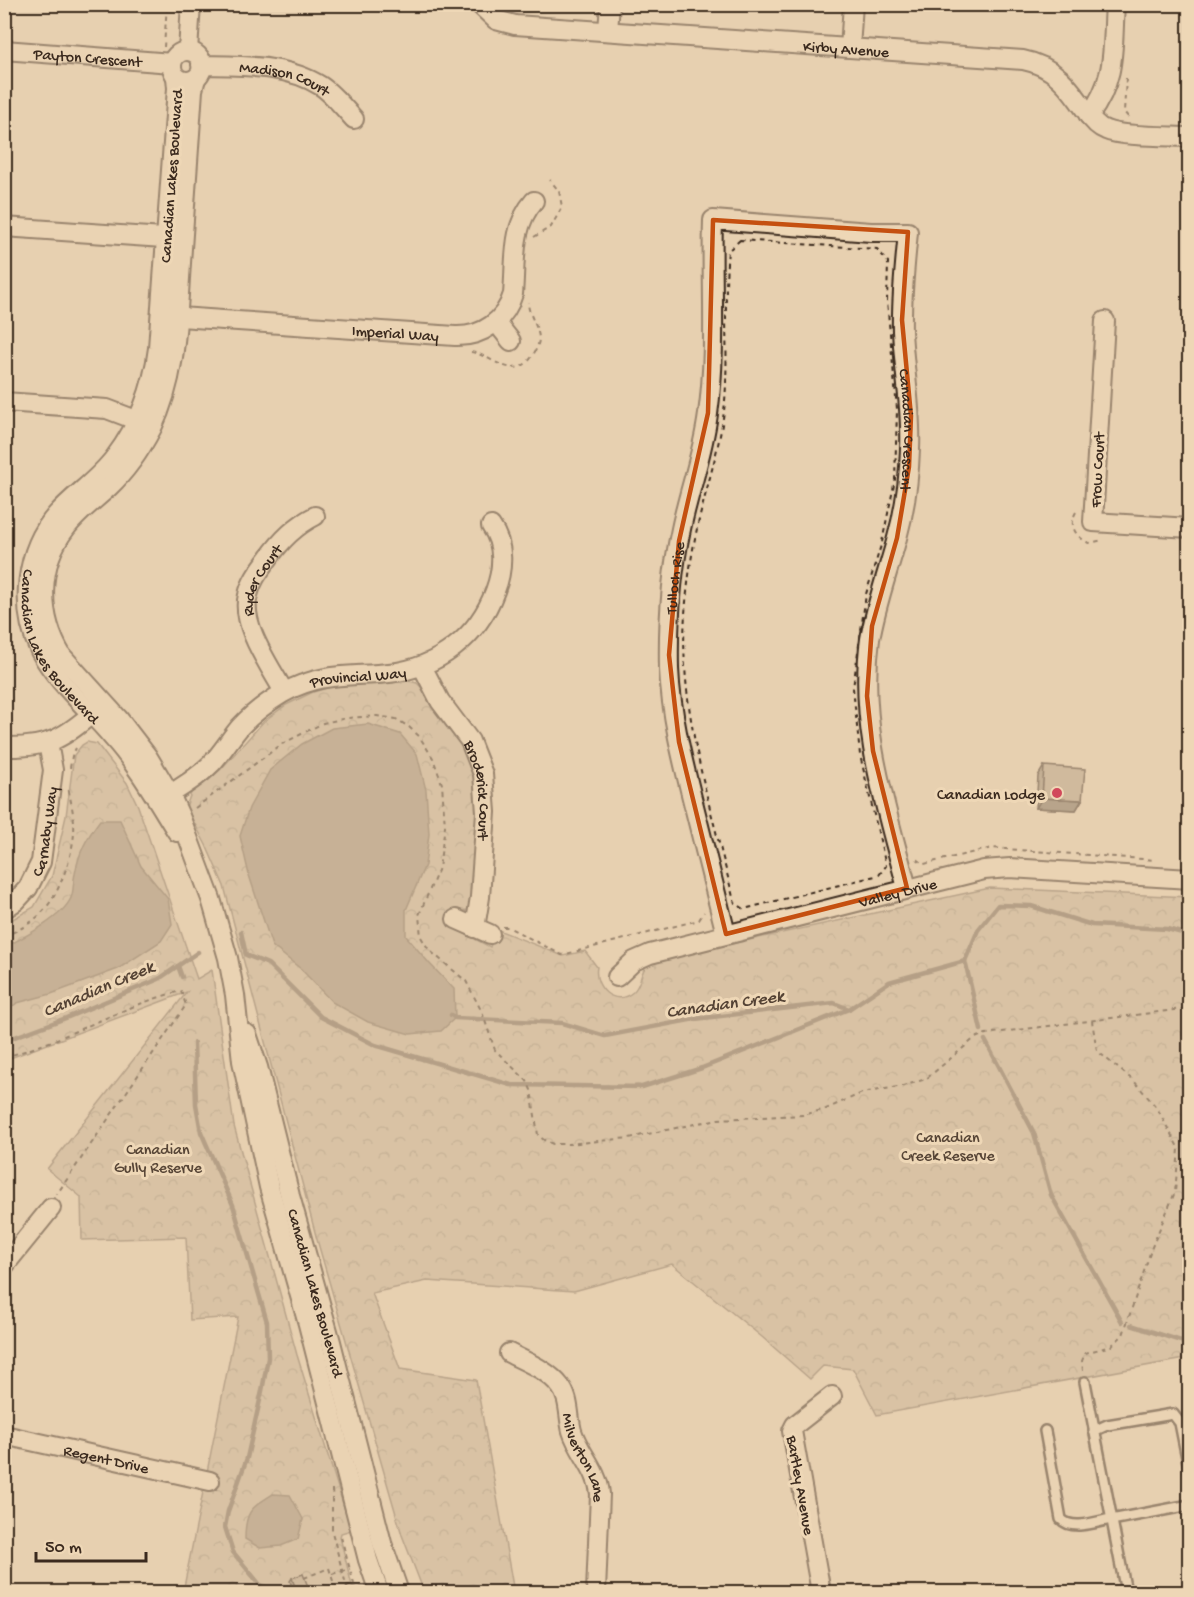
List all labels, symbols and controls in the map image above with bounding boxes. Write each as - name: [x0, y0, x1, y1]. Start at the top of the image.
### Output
- street label: Kirby Avenue: [802, 39, 890, 64]
- street label: Payton Crescent: [32, 46, 144, 74]
- street label: Madison Court: [239, 60, 334, 103]
- street label: Canadian Lakes Boulevard: [158, 87, 189, 264]
- street label: Imperial Way: [351, 323, 439, 348]
- street label: Canadian Crescent: [892, 368, 916, 494]
- street label: Frow Court: [1088, 431, 1111, 509]
- street label: Tulloch Rise: [664, 540, 691, 616]
- street label: Ryder Court: [241, 541, 289, 617]
- street label: Canadian Lakes Boulevard: [15, 568, 103, 731]
- street label: Provincial Way: [307, 664, 408, 694]
- street label: Broderick Court: [457, 738, 492, 842]
- street label: Carnaby Way: [29, 786, 64, 881]
- marker: Canadian Lodge: [1050, 786, 1064, 800]
- place label: Canadian Lodge: [937, 787, 1046, 806]
- street label: Valley Drive: [856, 876, 940, 914]
- water label: Canadian Creek: [40, 957, 159, 1023]
- water label: Canadian Creek: [665, 987, 787, 1024]
- park label: Canadian Creek Reserve: [901, 1130, 996, 1167]
- park label: Canadian Gully Reserve: [114, 1142, 203, 1179]
- street label: Canadian Lakes Boulevard: [281, 1207, 346, 1381]
- street label: Milverton Lane: [556, 1412, 606, 1503]
- street label: Bartley Avenue: [780, 1433, 817, 1538]
- street label: Regent Drive: [61, 1443, 151, 1480]
- scale bar: [36, 1525, 146, 1563]
- text: 50 m: [45, 1538, 82, 1559]

